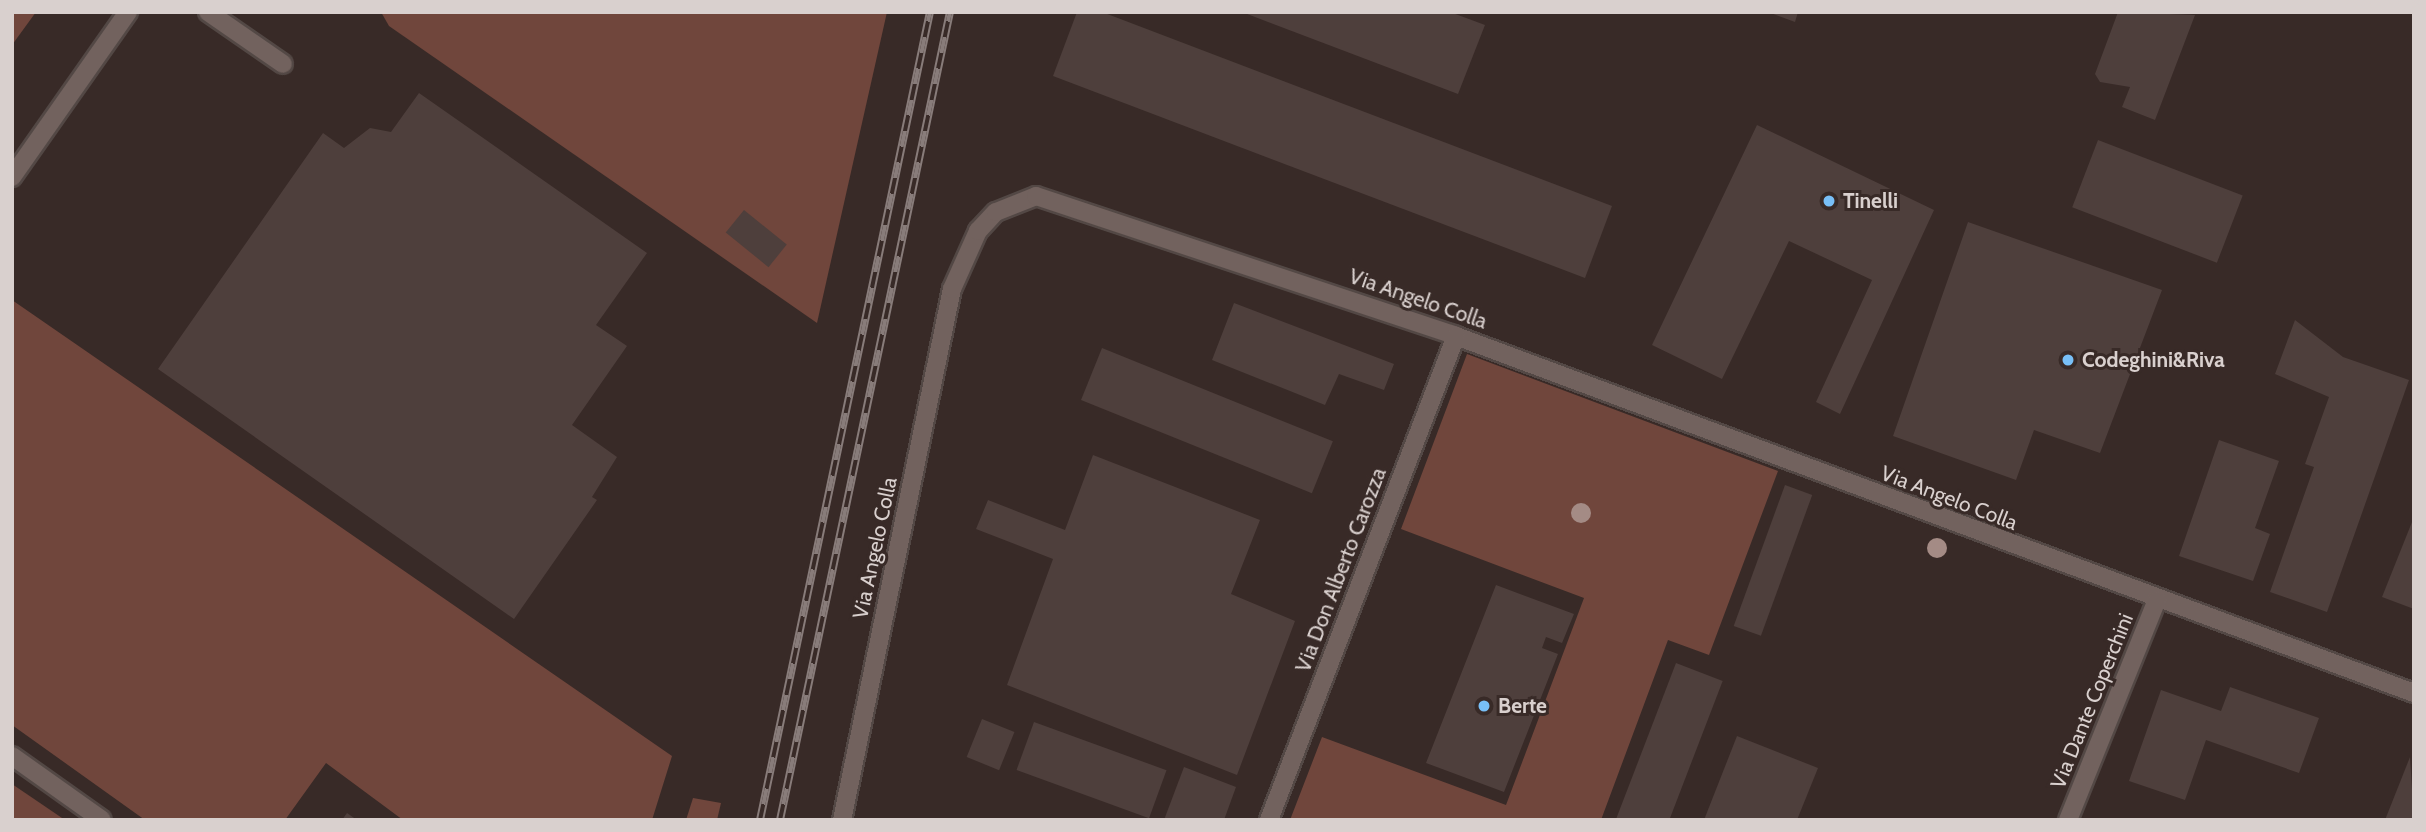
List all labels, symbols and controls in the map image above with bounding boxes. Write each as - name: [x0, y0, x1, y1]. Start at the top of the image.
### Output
- place label: Tinelli: [1843, 188, 1898, 214]
- marker: Tinelli: [1821, 193, 1837, 209]
- street label: Via Angelo Colla: [1346, 264, 1490, 334]
- place label: Codeghini&Riva: [2082, 347, 2225, 373]
- marker: Codeghini&Riva: [2060, 352, 2076, 368]
- street label: Via Angelo Colla: [1877, 460, 2021, 536]
- street label: Via Don Alberto Carozza: [1290, 464, 1392, 676]
- street label: Via Angelo Colla: [848, 475, 902, 621]
- street label: Via Dante Coperchini: [2045, 610, 2139, 792]
- place label: Berte: [1498, 693, 1547, 719]
- marker: Berte: [1476, 698, 1492, 714]

